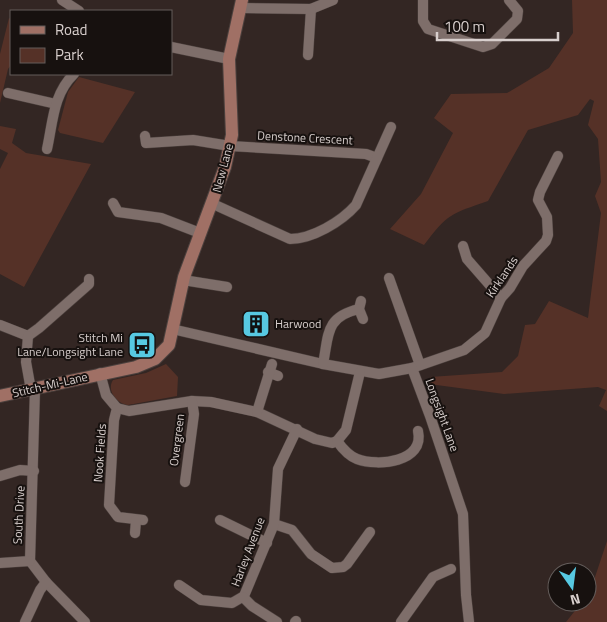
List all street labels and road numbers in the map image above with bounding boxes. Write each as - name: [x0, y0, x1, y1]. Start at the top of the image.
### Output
- street label: Denstone Crescent: [257, 126, 354, 150]
- street label: New Lane: [207, 141, 238, 195]
- street label: Kirklands: [481, 252, 523, 301]
- street label: Stitch-Mi-Lane: [10, 367, 89, 402]
- street label: Longsight Lane: [420, 376, 464, 454]
- street label: Overgreen: [164, 413, 189, 467]
- street label: Nook Fields: [88, 423, 111, 483]
- street label: South Drive: [7, 485, 30, 545]
- street label: Harley Avenue: [226, 514, 269, 589]

